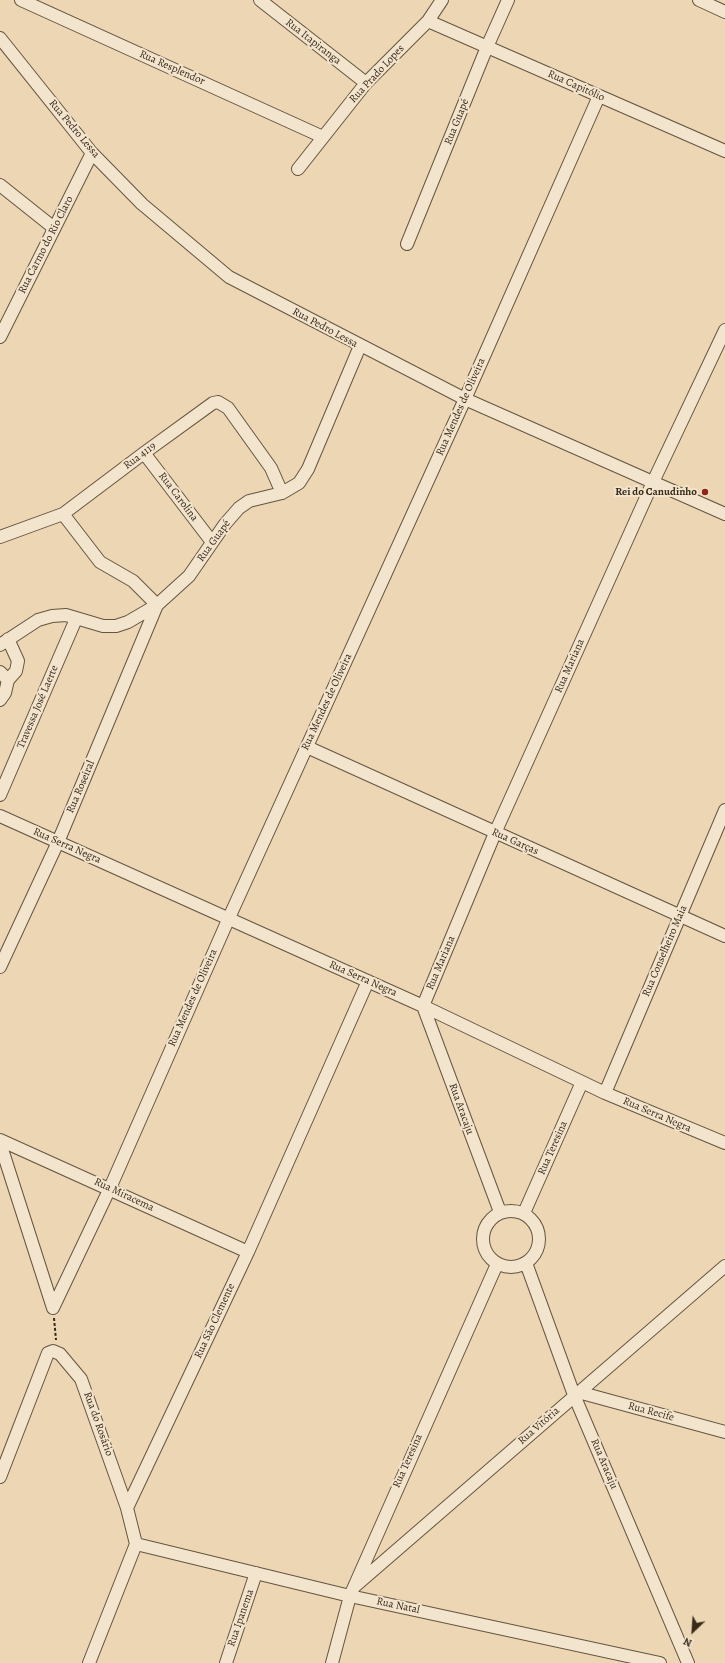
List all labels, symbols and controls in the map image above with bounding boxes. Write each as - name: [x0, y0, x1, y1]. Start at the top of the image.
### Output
- street label: Rua Itapiranga: [283, 16, 343, 68]
- street label: Rua Prado Lopes: [347, 42, 407, 106]
- street label: Rua Resplendor: [137, 48, 207, 88]
- street label: Rua Capitólio: [545, 68, 607, 104]
- street label: Rua Pedro Lessa: [46, 97, 102, 161]
- street label: Rua Guapé: [442, 97, 472, 147]
- street label: Rua Carmo do Rio Claro: [16, 194, 76, 296]
- street label: Rua Pedro Lessa: [290, 305, 360, 351]
- street label: Rua Mendes de Oliveira: [434, 356, 488, 458]
- street label: Rua 4119: [121, 440, 159, 472]
- street label: Rua Carolina: [155, 470, 201, 524]
- place label: Rei do Canudinho: [615, 485, 697, 499]
- marker: Rei do Canudinho: [700, 487, 710, 497]
- street label: Rua Guapé: [194, 517, 234, 565]
- street label: Rua Mariana: [552, 637, 588, 695]
- street label: Rua Mendes de Oliveira: [299, 651, 355, 753]
- street label: Travessa José Laerte: [15, 663, 61, 751]
- street label: Rua Roseiral: [64, 759, 98, 815]
- street label: Rua Serra Negra: [31, 825, 103, 867]
- street label: Rua Garças: [489, 826, 541, 858]
- street label: Rua Conselheiro Maia: [640, 903, 690, 999]
- street label: Rua Mariana: [424, 934, 458, 992]
- street label: Rua Mendes de Oliveira: [166, 947, 220, 1049]
- street label: Rua Serra Negra: [327, 958, 399, 1000]
- street label: Rua Aracaju: [446, 1082, 476, 1136]
- street label: Rua Serra Negra: [621, 1095, 693, 1135]
- street label: Rua Teresina: [535, 1119, 571, 1177]
- street label: Rua Miracema: [92, 1175, 156, 1215]
- street label: Rua São Clemente: [192, 1281, 238, 1361]
- street label: Rua do Rosário: [80, 1390, 116, 1458]
- street label: Rua Recife: [627, 1400, 675, 1424]
- street label: Rua Vitória: [516, 1404, 562, 1448]
- street label: Rua Teresina: [390, 1432, 426, 1490]
- street label: Rua Aracaju: [587, 1437, 621, 1491]
- street label: Rua Ipanema: [225, 1588, 257, 1648]
- street label: Rua Natal: [375, 1595, 421, 1617]
- north arrow: [673, 1611, 713, 1651]
- text: N: [681, 1634, 695, 1651]

